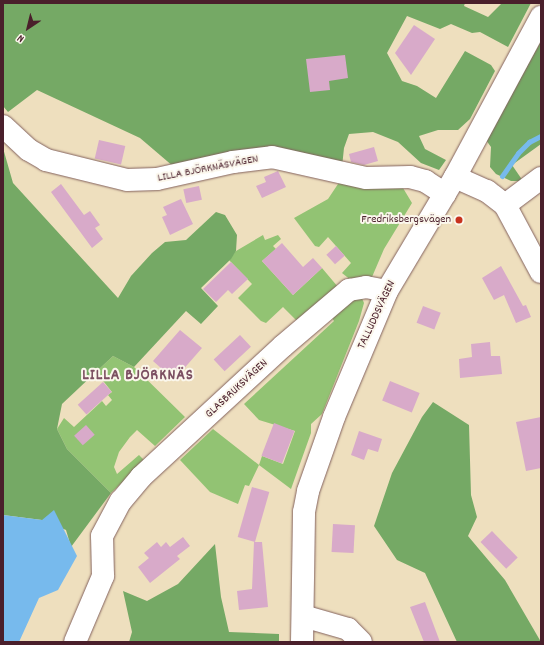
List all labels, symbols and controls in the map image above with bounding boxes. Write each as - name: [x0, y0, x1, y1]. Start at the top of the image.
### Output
- north arrow: [8, 8, 48, 48]
- text: N: [14, 30, 28, 46]
- street label: LILLA BJÖRKNÄSVÄGEN: [156, 152, 260, 186]
- place label: Fredriksbergsvägen: [361, 213, 451, 227]
- marker: Fredriksbergsvägen: [454, 215, 464, 225]
- street label: TALLUDDSVÄGEN: [355, 278, 399, 352]
- street label: GLASBRUKSVÄGEN: [203, 356, 271, 422]
- district label: LILLA BJÖRKNÄS: [82, 366, 194, 386]

